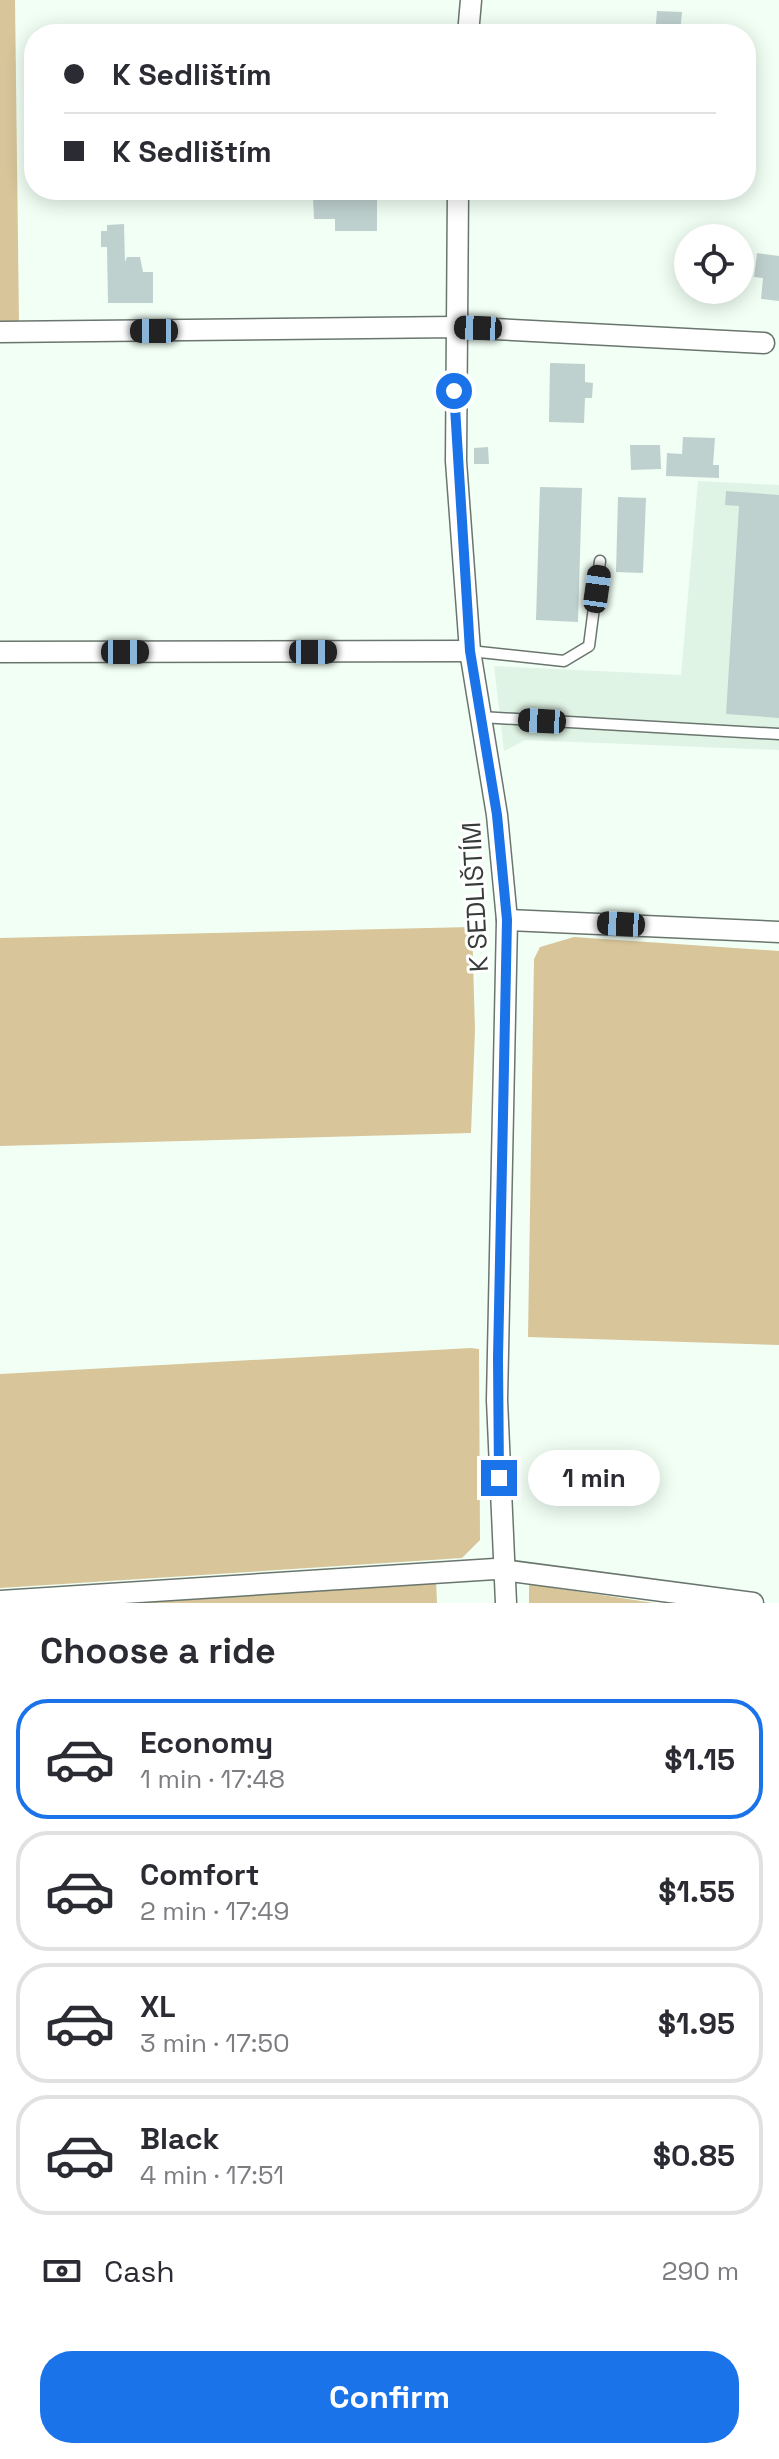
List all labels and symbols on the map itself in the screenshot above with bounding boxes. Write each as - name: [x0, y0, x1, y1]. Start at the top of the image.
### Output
- car: [454, 315, 502, 341]
- car: [130, 319, 178, 343]
- route start: [436, 373, 472, 409]
- car: [582, 564, 612, 614]
- car: [101, 640, 149, 664]
- car: [289, 640, 337, 664]
- car: [517, 708, 567, 734]
- street label: K SEDLIŠTÍM: [454, 821, 496, 973]
- car: [596, 911, 646, 937]
- callout: 1 min: [527, 1450, 659, 1506]
- route end: [481, 1460, 517, 1496]

